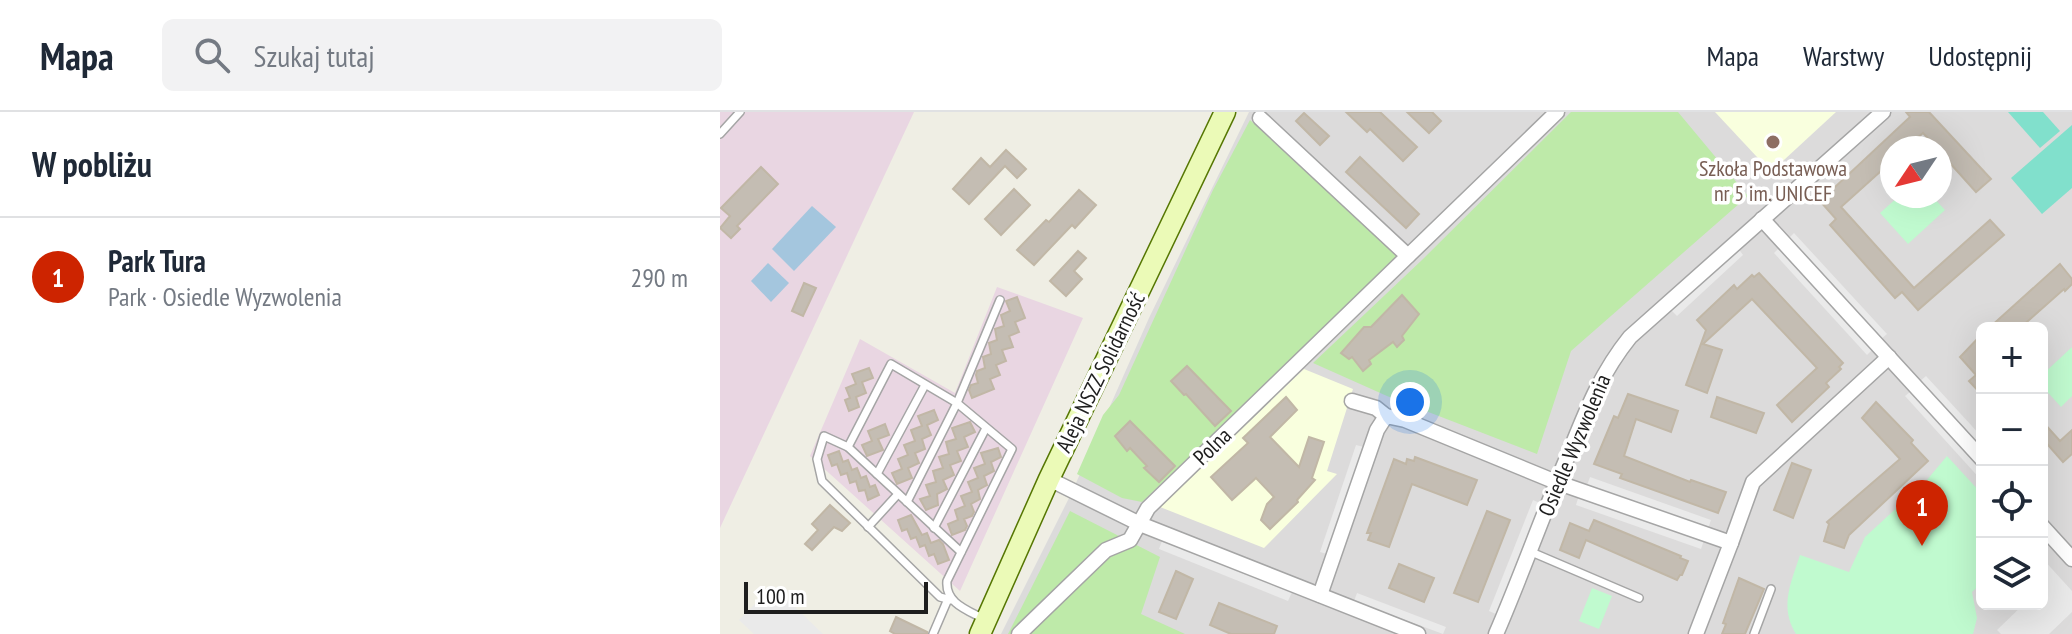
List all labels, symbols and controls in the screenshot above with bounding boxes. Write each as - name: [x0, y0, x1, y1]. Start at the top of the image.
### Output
- search box: [162, 19, 722, 91]
- text: Mapa: [40, 31, 114, 80]
- icon: search: [190, 33, 234, 77]
- text: Szukaj tutaj: [254, 36, 375, 75]
- text: Mapa: [1707, 37, 1759, 74]
- text: Warstwy: [1803, 37, 1884, 74]
- text: Udostępnij: [1928, 37, 2032, 74]
- marker: Szkoła Podstawowa nr 5 im. UNICEF: [1764, 133, 1782, 151]
- north arrow: [1880, 136, 1952, 208]
- text: W pobliżu: [32, 142, 152, 186]
- place label: Szkoła Podstawowa nr 5 im. UNICEF: [1699, 154, 1847, 207]
- text: Park Tura: [108, 241, 206, 280]
- text: 1: [52, 261, 64, 294]
- text: 290 m: [630, 261, 688, 294]
- text: Park · Osiedle Wyzwolenia: [108, 280, 342, 313]
- street label: Aleja NSZZ Solidarność: [1049, 287, 1151, 457]
- map controls: [1976, 322, 2048, 610]
- button: +: [1976, 322, 2048, 394]
- street label: Osiedle Wyzwolenia: [1531, 370, 1617, 520]
- your location: [1390, 382, 1430, 422]
- button: −: [1976, 394, 2048, 466]
- street label: Polna: [1187, 421, 1237, 471]
- button: locate: [1976, 466, 2048, 538]
- pin: 1: [1896, 480, 1948, 546]
- button: layers: [1976, 538, 2048, 610]
- scale bar: [744, 578, 928, 614]
- text: 100 m: [756, 582, 805, 610]

